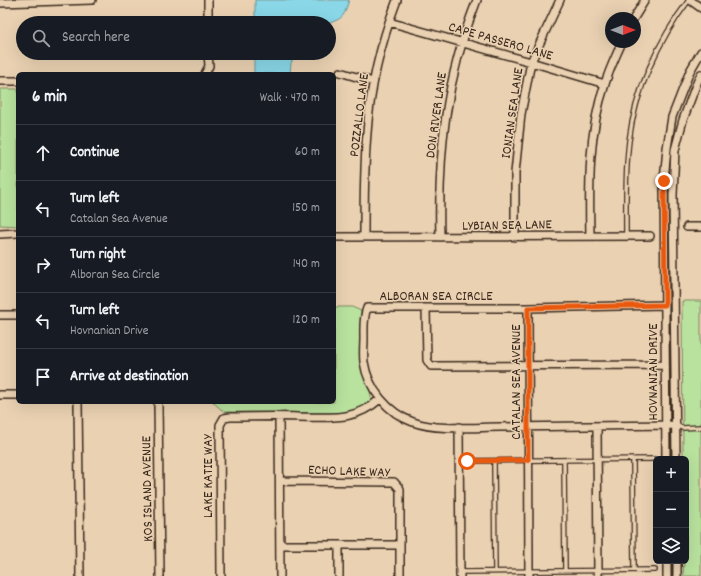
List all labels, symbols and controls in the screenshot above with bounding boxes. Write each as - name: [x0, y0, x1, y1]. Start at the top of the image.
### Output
- north arrow: [605, 12, 641, 48]
- search box: [16, 16, 336, 60]
- street label: CAPE PASSERO LANE: [446, 17, 556, 67]
- icon: search: [30, 27, 52, 49]
- text: Search here: [62, 27, 130, 49]
- street label: IONIAN SEA LANE: [497, 66, 529, 160]
- street label: DON RIVER LANE: [421, 71, 453, 159]
- street label: POZZALLO LANE: [345, 72, 375, 158]
- text: 6 min: [32, 86, 67, 110]
- text: Walk · 470 m: [260, 89, 320, 108]
- icon: ahead: [32, 142, 54, 164]
- text: Continue: [70, 142, 119, 164]
- text: 60 m: [295, 143, 320, 162]
- route end: [655, 172, 673, 190]
- text: Turn left: [70, 188, 119, 210]
- icon: left: [32, 198, 54, 220]
- text: 150 m: [292, 199, 320, 218]
- text: Catalan Sea Avenue: [70, 210, 168, 229]
- street label: LYBIAN SEA LANE: [462, 215, 553, 237]
- text: Turn right: [70, 244, 126, 266]
- icon: right: [32, 254, 54, 276]
- text: 140 m: [293, 255, 320, 274]
- text: Alboran Sea Circle: [70, 266, 160, 285]
- street label: ALBORAN SEA CIRCLE: [379, 287, 493, 307]
- text: Turn left: [70, 300, 119, 322]
- icon: left: [32, 310, 54, 332]
- text: 120 m: [292, 311, 320, 330]
- text: Hovnanian Drive: [70, 322, 148, 341]
- street label: HOVNANIAN DRIVE: [644, 323, 664, 421]
- street label: CATALAN SEA AVENUE: [507, 324, 527, 440]
- icon: arrive: [32, 366, 54, 388]
- text: Arrive at destination: [70, 366, 188, 388]
- street label: LAKE KATIE WAY: [199, 433, 219, 518]
- street label: KOS ISLAND AVENUE: [137, 435, 159, 542]
- route start: [458, 452, 476, 470]
- map controls: [653, 456, 689, 564]
- button: +: [653, 456, 689, 492]
- street label: ECHO LAKE WAY: [308, 461, 391, 483]
- button: −: [653, 492, 689, 528]
- button: layers: [653, 528, 689, 564]

